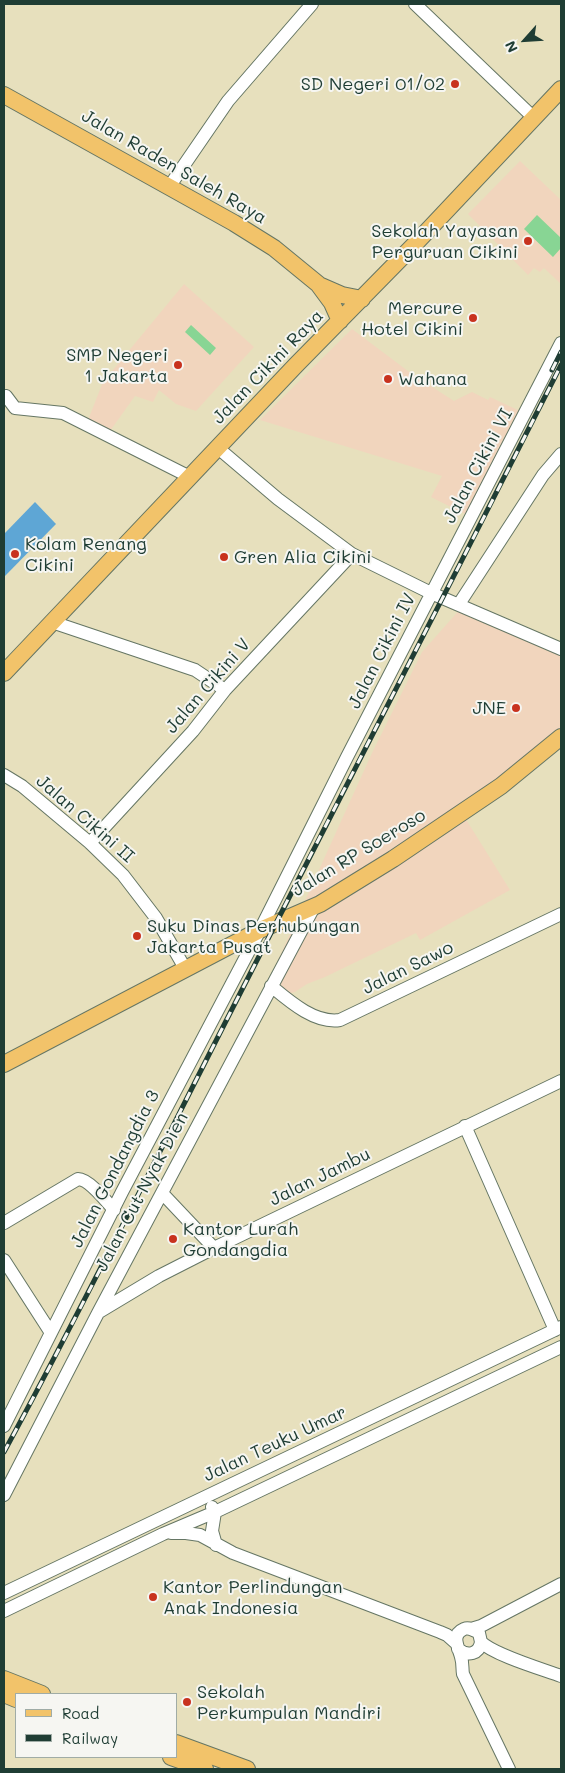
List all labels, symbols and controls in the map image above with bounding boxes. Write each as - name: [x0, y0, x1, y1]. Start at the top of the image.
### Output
- north arrow: [500, 15, 550, 65]
- text: N: [500, 38, 522, 56]
- place label: SD Negeri 01/02: [301, 73, 445, 95]
- marker: SD Negeri 01/02: [449, 78, 461, 90]
- street label: Jalan Raden Saleh Raya: [78, 105, 270, 229]
- place label: Sekolah Yayasan Perguruan Cikini: [371, 220, 518, 262]
- marker: Sekolah Yayasan Perguruan Cikini: [522, 235, 534, 247]
- place label: Mercure Hotel Cikini: [361, 297, 463, 340]
- street label: Jalan Cikini Raya: [208, 305, 328, 429]
- marker: Mercure Hotel Cikini: [467, 312, 479, 324]
- place label: SMP Negeri 1 Jakarta: [66, 344, 168, 386]
- marker: SMP Negeri 1 Jakarta: [172, 359, 184, 371]
- place label: Wahana: [398, 368, 468, 390]
- marker: Wahana: [382, 373, 394, 385]
- street label: Jalan Cikini VI: [439, 405, 517, 527]
- place label: Kolam Renang Cikini: [25, 533, 147, 576]
- place label: Gren Alia Cikini: [234, 546, 372, 568]
- marker: Kolam Renang Cikini: [9, 548, 21, 560]
- marker: Gren Alia Cikini: [218, 551, 230, 563]
- street label: Jalan Cikini IV: [344, 590, 420, 712]
- street label: Jalan Cikini V: [161, 634, 255, 738]
- place label: JNE: [473, 697, 506, 719]
- marker: JNE: [510, 702, 522, 714]
- street label: Jalan Cikini II: [32, 771, 138, 867]
- street label: Jalan RP Soeroso: [288, 805, 430, 901]
- place label: Suku Dinas Perhubungan Jakarta Pusat: [147, 915, 360, 958]
- marker: Suku Dinas Perhubungan Jakarta Pusat: [131, 930, 143, 942]
- street label: Jalan Sawo: [359, 937, 457, 999]
- street label: Jalan Gondangdia 3: [66, 1087, 164, 1251]
- street label: Jalan Cut Nyak Dien: [91, 1109, 193, 1275]
- street label: Jalan Jambu: [266, 1143, 374, 1211]
- place label: Kantor Lurah Gondangdia: [183, 1218, 298, 1260]
- marker: Kantor Lurah Gondangdia: [167, 1233, 179, 1245]
- street label: Jalan Teuku Umar: [200, 1401, 350, 1487]
- place label: Kantor Perlindungan Anak Indonesia: [163, 1576, 343, 1618]
- marker: Kantor Perlindungan Anak Indonesia: [147, 1591, 159, 1603]
- place label: Sekolah Perkumpulan Mandiri: [197, 1681, 381, 1724]
- legend: [15, 1693, 178, 1758]
- marker: Sekolah Perkumpulan Mandiri: [181, 1696, 193, 1708]
- text: Road: [62, 1703, 99, 1723]
- text: Railway: [62, 1728, 118, 1748]

